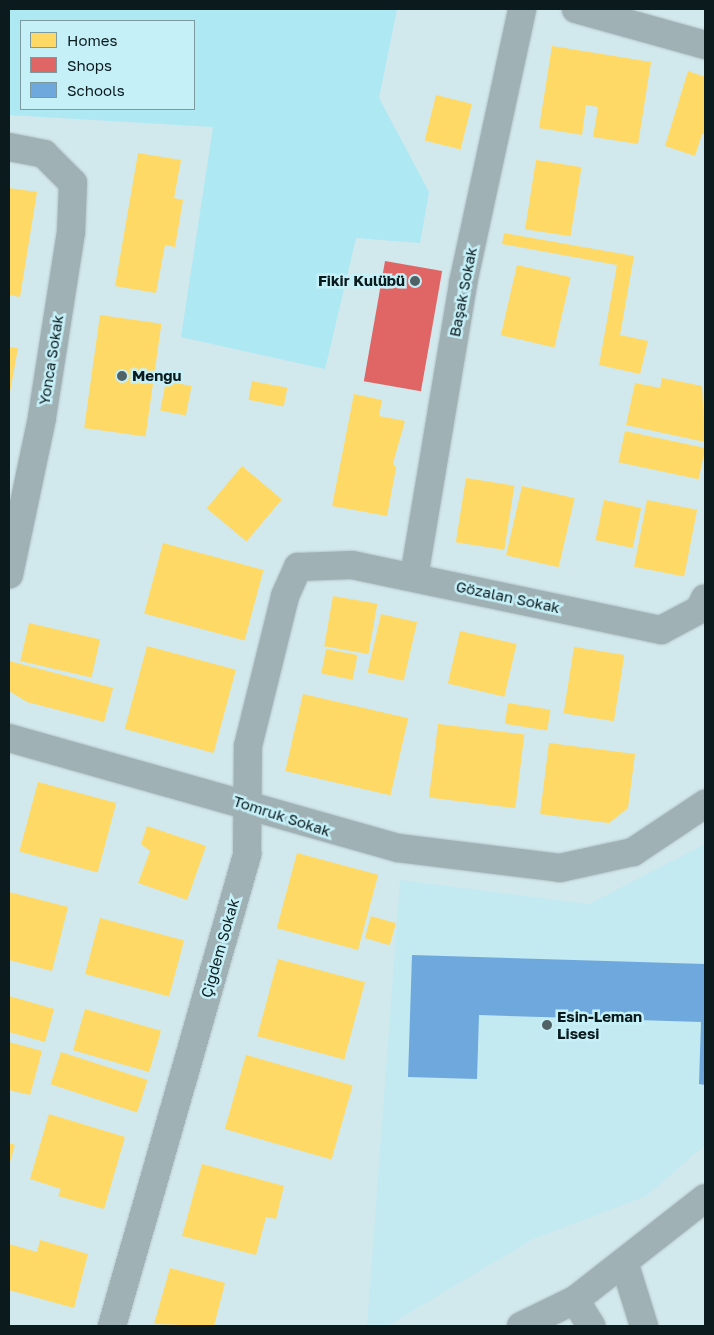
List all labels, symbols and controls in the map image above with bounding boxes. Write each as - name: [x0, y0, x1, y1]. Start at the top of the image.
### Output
- legend: [20, 20, 195, 110]
- text: Homes: [67, 31, 117, 49]
- text: Shops: [67, 56, 112, 74]
- text: Schools: [67, 81, 125, 99]
- street label: Başak Sokak: [445, 246, 481, 338]
- place label: Fikir Kulübü: [318, 272, 405, 290]
- marker: Fikir Kulübü: [409, 275, 421, 287]
- street label: Yonca Sokak: [35, 314, 67, 406]
- place label: Mengu: [132, 367, 181, 385]
- marker: Mengu: [116, 370, 128, 382]
- street label: Gözalan Sokak: [454, 577, 562, 617]
- street label: Tomruk Sokak: [231, 792, 333, 840]
- street label: Çiğdem Sokak: [197, 896, 243, 1000]
- place label: Esin-Leman Lisesi: [557, 1007, 642, 1042]
- marker: Esin-Leman Lisesi: [541, 1019, 553, 1031]

